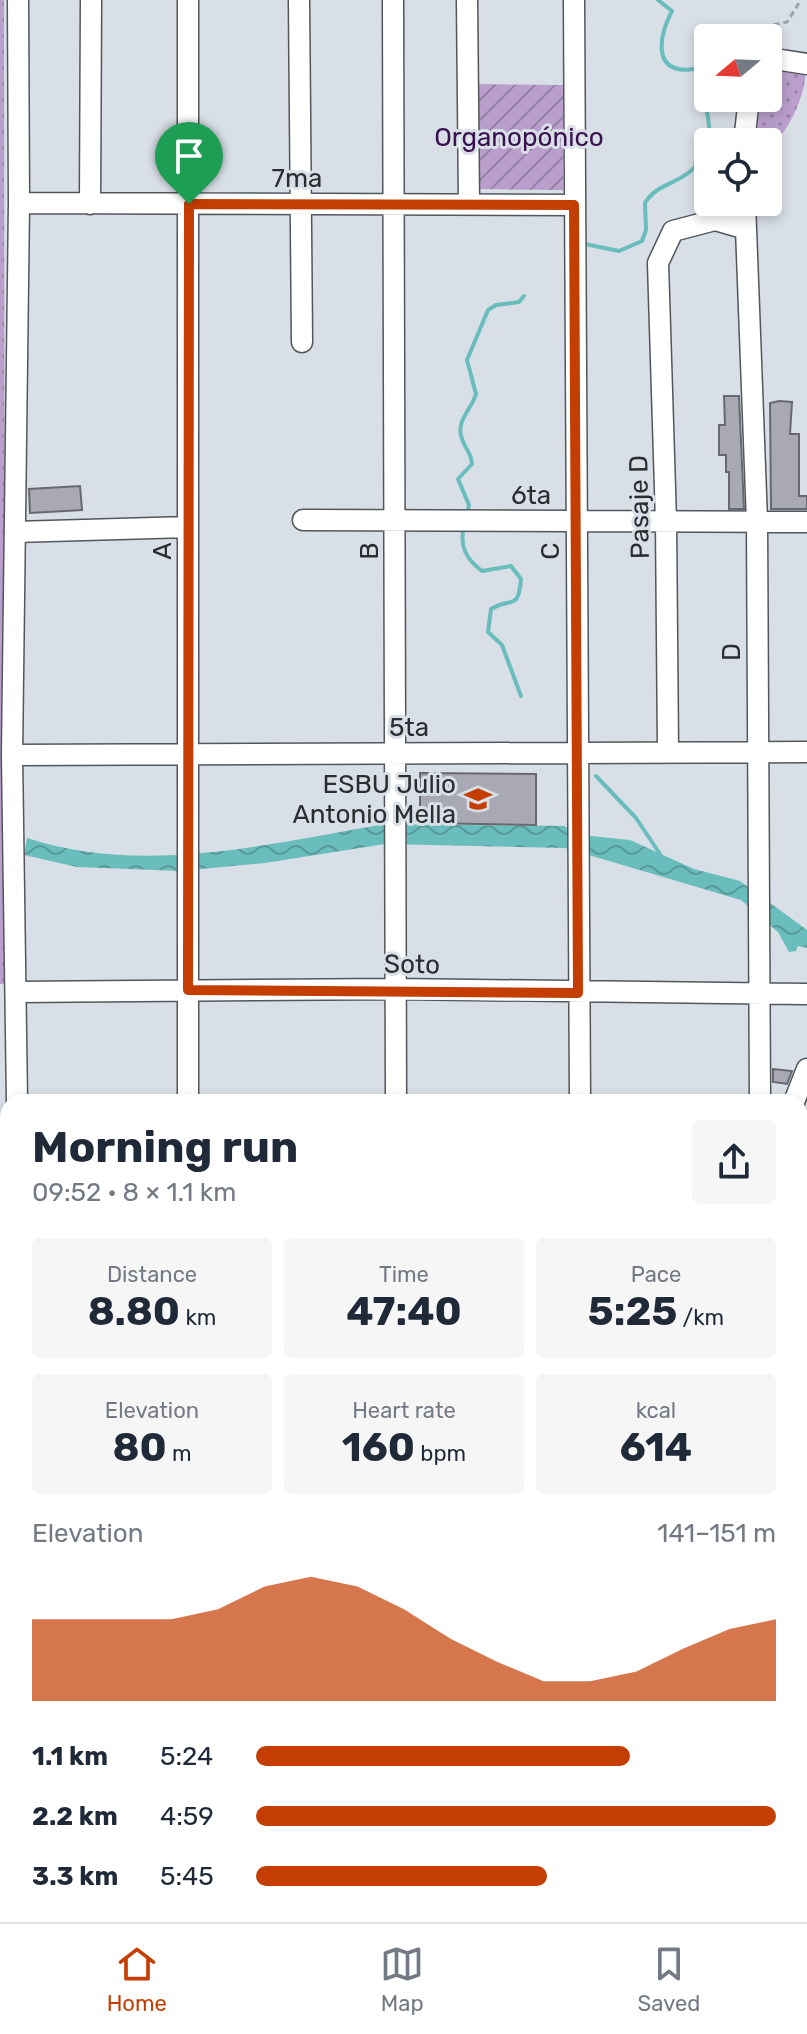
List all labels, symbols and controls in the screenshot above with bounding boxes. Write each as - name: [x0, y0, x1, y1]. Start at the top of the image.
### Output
- north arrow: [694, 24, 782, 112]
- map controls: [694, 24, 782, 216]
- pin: [155, 122, 223, 204]
- park label: Organopónico: [434, 122, 604, 153]
- button: locate: [694, 128, 782, 216]
- icon: arrive: [167, 134, 211, 178]
- street label: 7ma: [272, 163, 322, 194]
- street label: Pasaje D: [623, 455, 656, 559]
- street label: 6ta: [511, 480, 551, 511]
- street label: A: [147, 542, 178, 560]
- street label: B: [354, 542, 385, 560]
- street label: C: [535, 542, 566, 560]
- street label: D: [716, 643, 747, 661]
- street label: 5ta: [389, 712, 429, 743]
- place label: ESBU Julio Antonio Mella: [292, 769, 456, 830]
- school or university icon: ESBU Julio Antonio Mella: [463, 784, 493, 814]
- street label: Soto: [384, 949, 440, 980]
- button: share: [692, 1120, 776, 1204]
- text: Morning run: [32, 1121, 298, 1173]
- text: 09:52 · 8 × 1.1 km: [32, 1177, 236, 1208]
- text: Distance: [107, 1261, 197, 1288]
- text: Time: [379, 1261, 429, 1288]
- text: Pace: [631, 1261, 681, 1288]
- text: 8.80: [88, 1288, 180, 1335]
- text: 47:40: [346, 1288, 462, 1335]
- text: 5:25: [588, 1288, 677, 1335]
- text: km: [180, 1304, 216, 1331]
- text: /km: [677, 1304, 724, 1331]
- text: Elevation: [105, 1397, 199, 1424]
- text: Heart rate: [352, 1397, 456, 1424]
- text: kcal: [636, 1397, 676, 1424]
- text: 80: [112, 1424, 167, 1471]
- text: 160: [342, 1424, 415, 1471]
- text: 614: [620, 1424, 692, 1471]
- text: m: [167, 1440, 192, 1467]
- text: bpm: [415, 1440, 466, 1467]
- text: Elevation: [32, 1518, 143, 1549]
- text: 141–151 m: [657, 1518, 776, 1549]
- text: 1.1 km: [32, 1741, 108, 1772]
- text: 5:24: [160, 1741, 213, 1772]
- text: 2.2 km: [32, 1801, 118, 1832]
- text: 4:59: [160, 1801, 214, 1832]
- text: 3.3 km: [32, 1861, 118, 1892]
- text: 5:45: [160, 1861, 214, 1892]
- tab: Home: [107, 1942, 167, 2017]
- tab: Map: [380, 1942, 424, 2017]
- tab: Saved: [638, 1942, 700, 2017]

